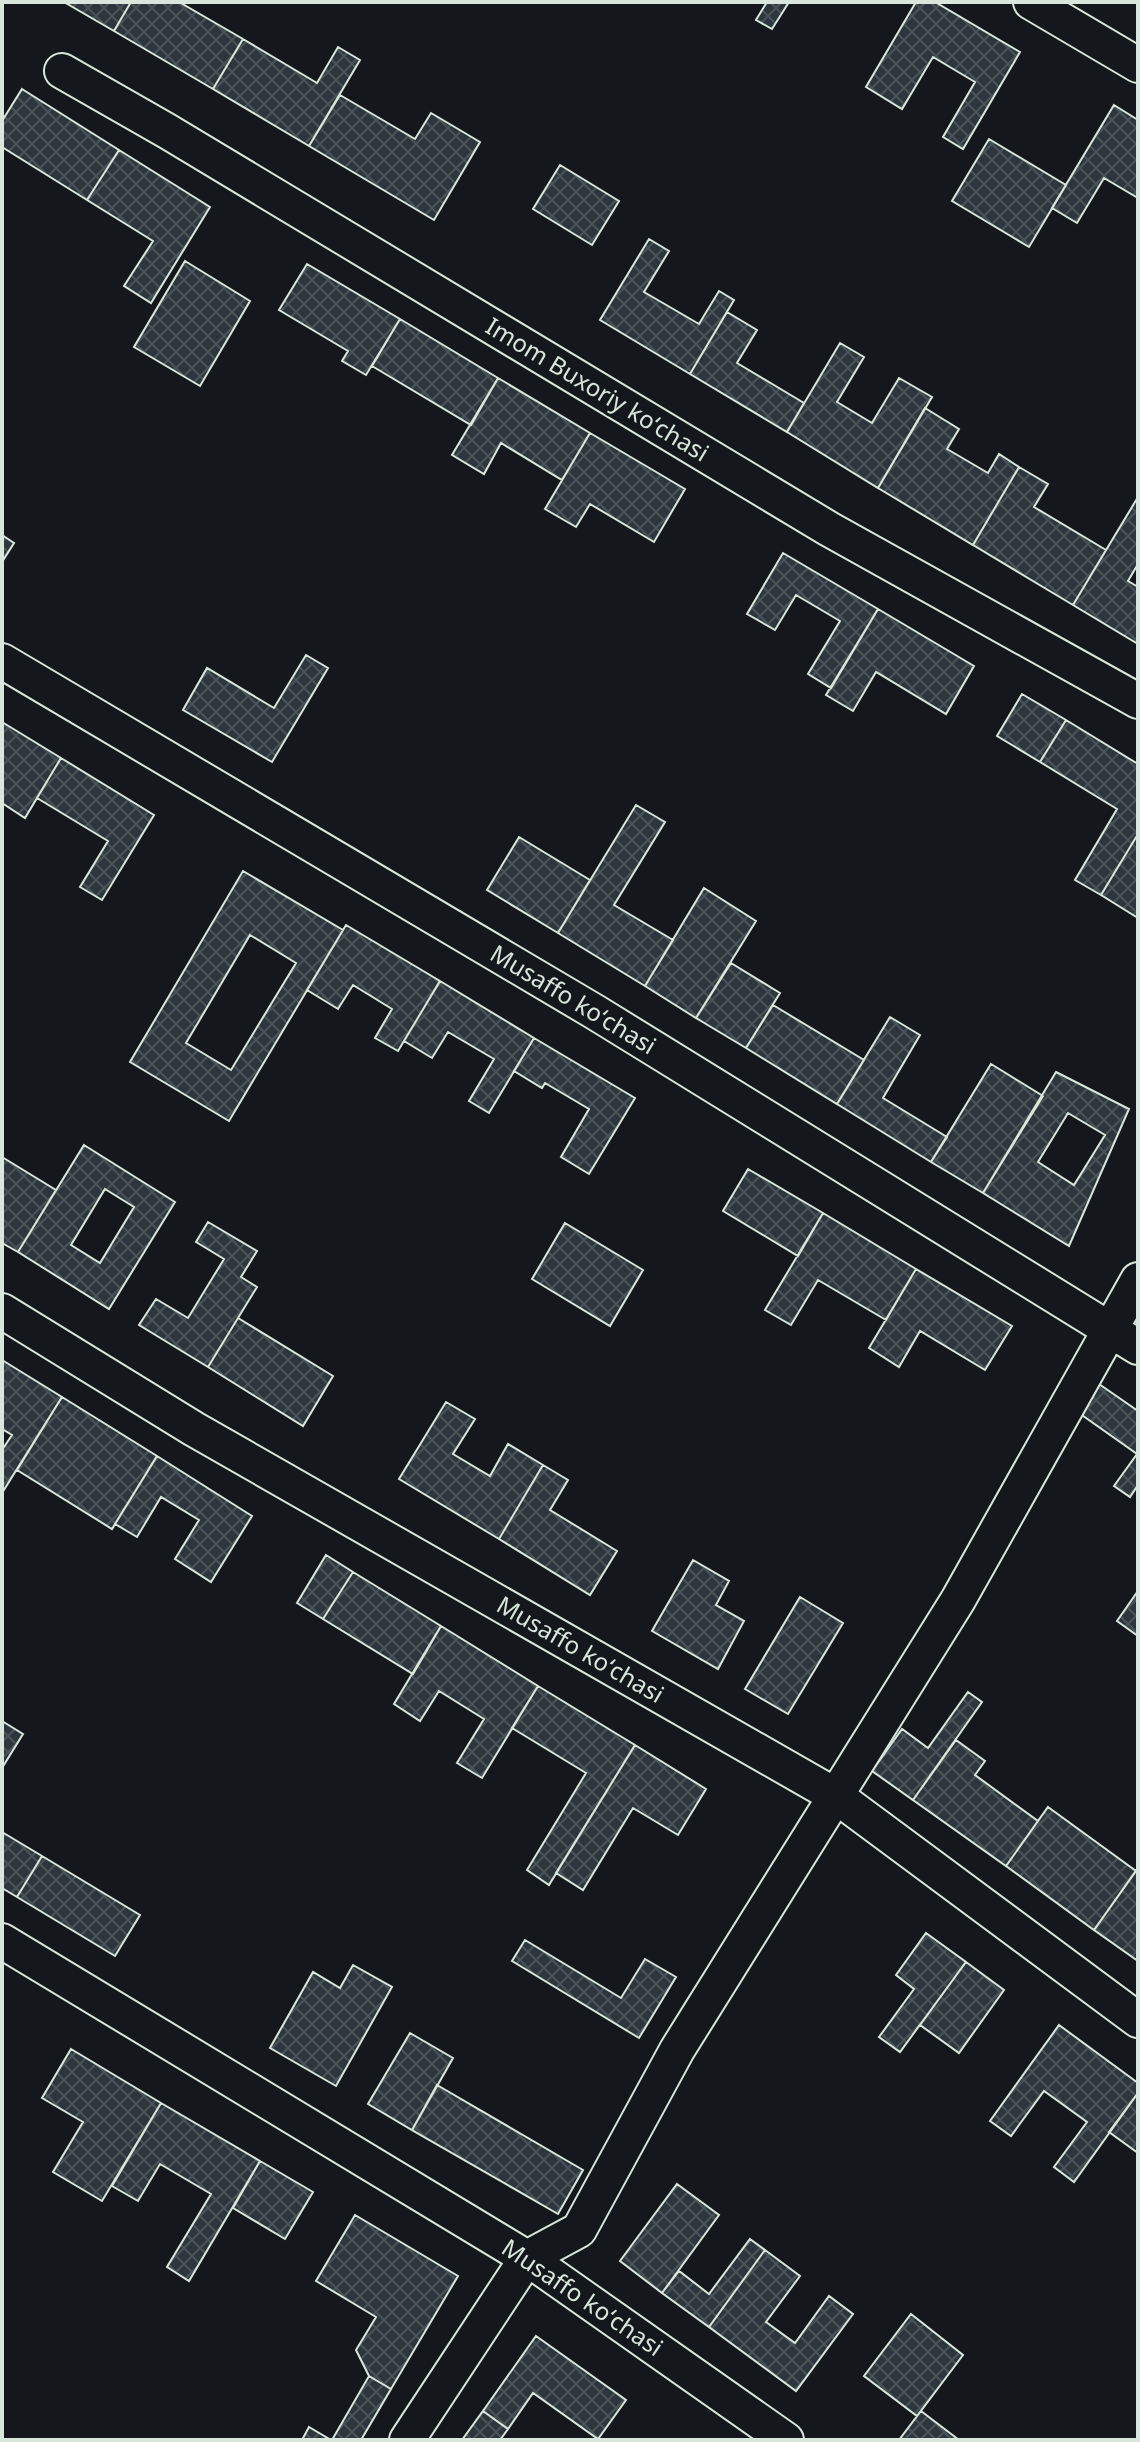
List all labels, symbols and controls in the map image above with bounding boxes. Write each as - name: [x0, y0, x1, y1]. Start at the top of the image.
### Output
- street label: Imom Buxoriy koʻchasi: [480, 309, 715, 468]
- street label: Musaffo koʻchasi: [485, 936, 663, 1061]
- street label: Musaffo koʻchasi: [491, 1587, 670, 1710]
- street label: Musaffo koʻchasi: [496, 2231, 670, 2363]

